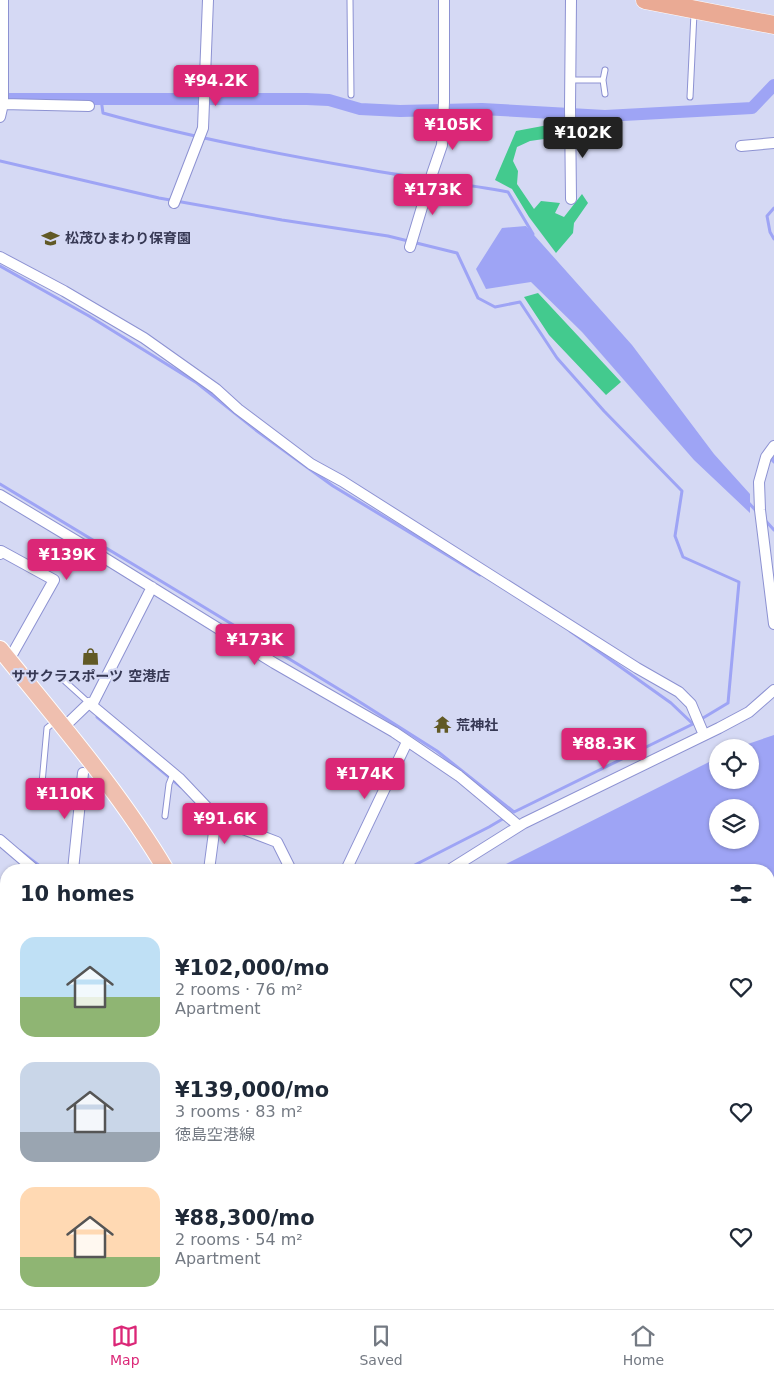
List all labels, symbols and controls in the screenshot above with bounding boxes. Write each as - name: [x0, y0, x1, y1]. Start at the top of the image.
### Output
- pin: ¥94.2K: [175, 64, 257, 107]
- text: ¥94.2K: [184, 71, 248, 90]
- pin: ¥105K: [418, 108, 488, 151]
- text: ¥105K: [425, 115, 481, 134]
- pin: ¥102K: [548, 116, 618, 159]
- text: ¥102K: [555, 123, 611, 142]
- pin: ¥173K: [398, 174, 468, 216]
- text: ¥173K: [405, 180, 461, 199]
- school or university icon: 松茂ひまわり保育園: [41, 228, 61, 248]
- place label: 松茂ひまわり保育園: [65, 230, 191, 246]
- pin: ¥139K: [32, 538, 102, 581]
- text: ¥139K: [39, 545, 95, 564]
- pin: ¥173K: [220, 624, 290, 666]
- text: ¥173K: [227, 630, 283, 649]
- shop icon: ササクラスポーツ 空港店: [81, 646, 101, 666]
- place label: ササクラスポーツ 空港店: [12, 668, 170, 684]
- temple icon: 荒神社: [432, 715, 452, 735]
- place label: 荒神社: [456, 717, 498, 733]
- pin: ¥88.3K: [563, 728, 645, 770]
- text: ¥88.3K: [572, 734, 636, 753]
- map controls: [709, 739, 759, 849]
- button: locate: [709, 739, 759, 789]
- pin: ¥174K: [330, 758, 400, 800]
- text: ¥174K: [337, 764, 393, 783]
- pin: ¥110K: [30, 778, 100, 820]
- text: ¥110K: [37, 784, 93, 803]
- button: layers: [709, 799, 759, 849]
- pin: ¥91.6K: [184, 802, 266, 845]
- text: ¥91.6K: [193, 809, 257, 828]
- icon: filters: [727, 880, 755, 908]
- text: 10 homes: [20, 882, 135, 906]
- text: ¥102,000/mo: [175, 956, 329, 980]
- icon: home: [60, 957, 120, 1017]
- icon: heart: [727, 973, 755, 1001]
- text: 2 rooms · 76 m²: [175, 980, 303, 999]
- text: Apartment: [175, 999, 261, 1018]
- text: ¥139,000/mo: [175, 1078, 329, 1102]
- icon: home: [60, 1082, 120, 1142]
- icon: heart: [727, 1098, 755, 1126]
- text: 3 rooms · 83 m²: [175, 1102, 303, 1121]
- text: 徳島空港線: [175, 1125, 255, 1144]
- text: ¥88,300/mo: [175, 1206, 315, 1230]
- icon: home: [60, 1207, 120, 1267]
- icon: heart: [727, 1223, 755, 1251]
- text: 2 rooms · 54 m²: [175, 1230, 303, 1249]
- text: Apartment: [175, 1249, 261, 1268]
- tab: Map: [110, 1322, 140, 1368]
- tab: Saved: [359, 1322, 403, 1368]
- tab: Home: [623, 1322, 664, 1368]

